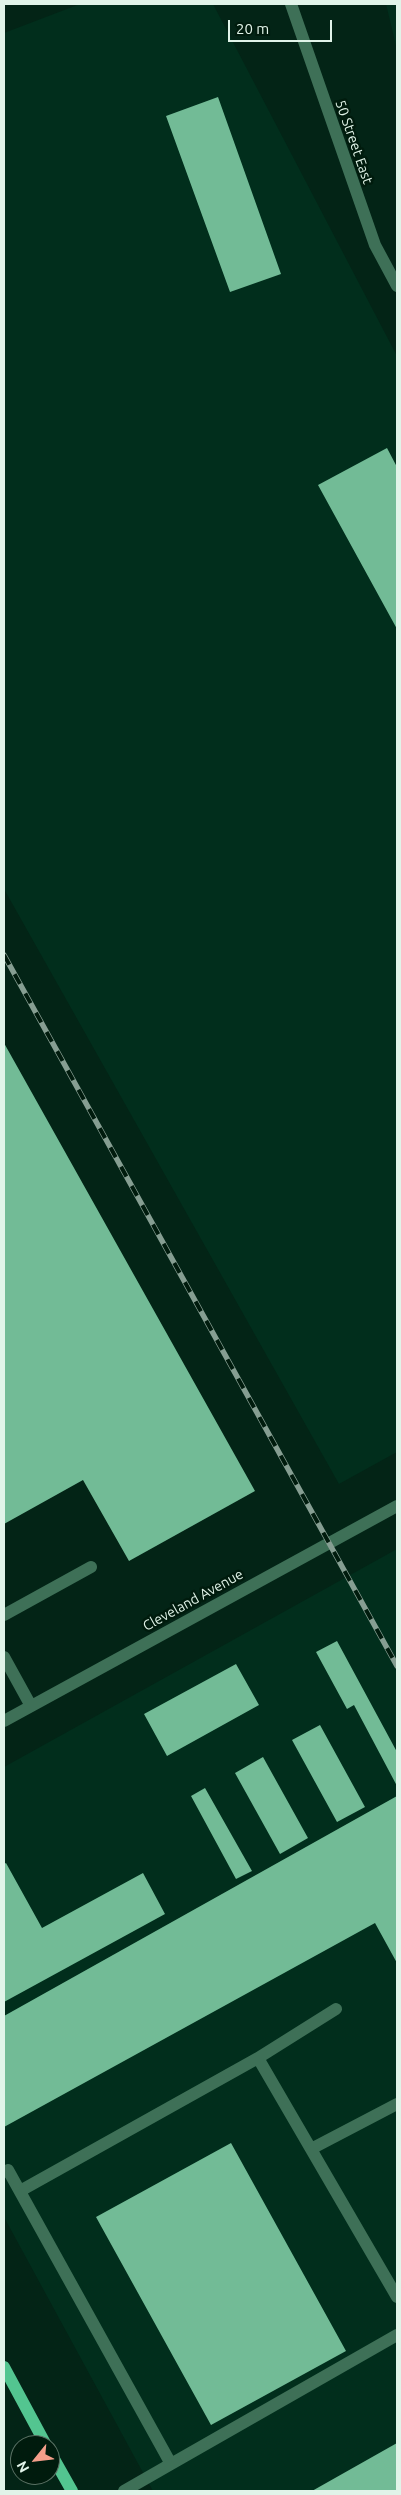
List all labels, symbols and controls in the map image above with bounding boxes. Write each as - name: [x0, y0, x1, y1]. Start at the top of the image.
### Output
- scale bar: [231, 10, 335, 42]
- text: 20 m: [236, 20, 269, 37]
- street label: 50 Street East: [332, 98, 376, 186]
- street label: Cleveland Avenue: [140, 1566, 246, 1634]
- north arrow: [10, 2435, 60, 2485]
- text: N: [13, 2458, 32, 2475]

